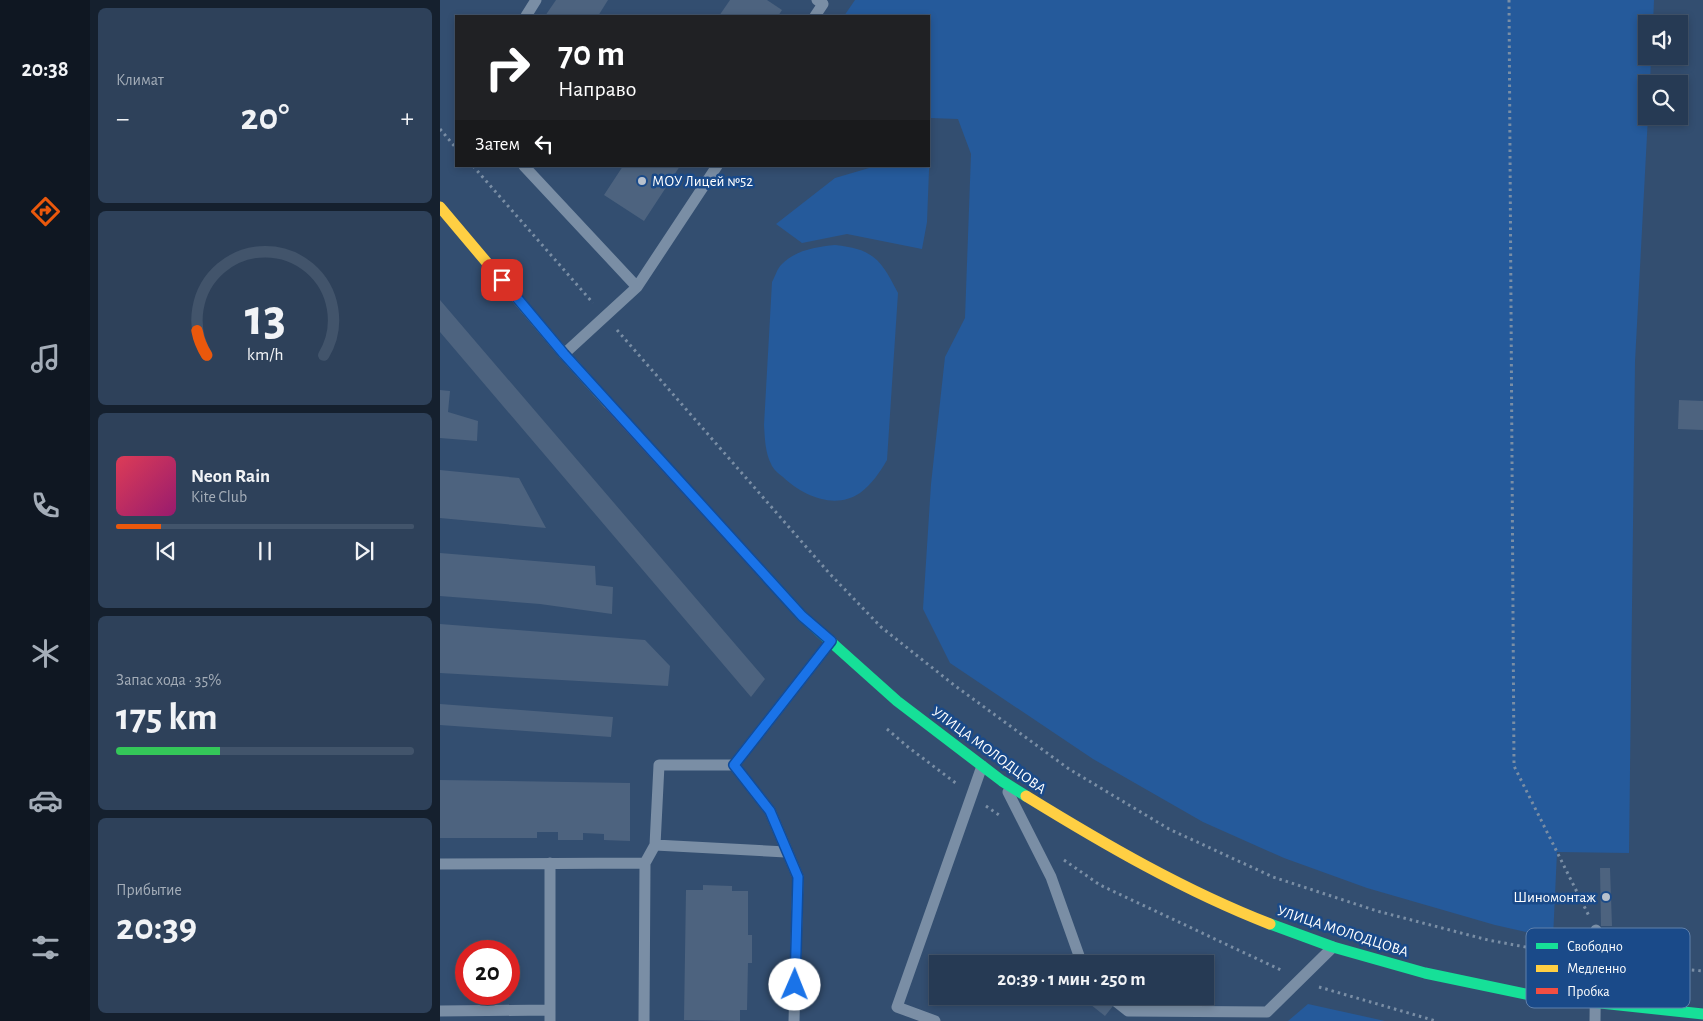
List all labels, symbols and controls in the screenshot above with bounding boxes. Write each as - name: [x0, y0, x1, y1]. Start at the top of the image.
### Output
- map controls: [1638, 15, 1688, 125]
- button: sound: [1638, 15, 1688, 65]
- icon: right: [475, 35, 540, 100]
- text: 70 m: [558, 37, 625, 72]
- text: 20:38: [21, 58, 69, 80]
- text: Климат: [116, 72, 164, 88]
- button: search: [1638, 75, 1688, 125]
- text: Направо: [558, 78, 636, 100]
- text: 20°: [241, 99, 289, 137]
- text: −: [116, 105, 129, 133]
- text: +: [401, 105, 414, 133]
- icon: left: [530, 130, 558, 158]
- text: Затем: [475, 135, 520, 154]
- place label: МОУ Лицей №52: [652, 174, 753, 189]
- marker: МОУ Лицей №52: [636, 175, 648, 187]
- icon: directions: [28, 194, 63, 229]
- pin: [481, 259, 523, 301]
- icon: arrive: [488, 266, 516, 294]
- text: 13: [244, 292, 286, 344]
- icon: music: [28, 341, 63, 376]
- text: km/h: [247, 346, 283, 364]
- text: Neon Rain: [191, 467, 270, 486]
- icon: phone: [28, 488, 63, 523]
- text: Kite Club: [191, 489, 247, 505]
- icon: previous: [152, 537, 180, 565]
- icon: pause: [251, 537, 279, 565]
- icon: next: [350, 537, 378, 565]
- icon: climate: [28, 636, 63, 671]
- text: Запас хода · 35%: [116, 672, 221, 688]
- text: 175 km: [116, 699, 218, 737]
- street label: УЛИЦА МОЛОДЦОВА: [929, 704, 1049, 797]
- icon: car: [28, 783, 63, 818]
- text: Прибытие: [116, 882, 182, 898]
- place label: Шиномонтаж: [1513, 890, 1596, 905]
- marker: Шиномонтаж: [1600, 891, 1612, 903]
- street label: УЛИЦА МОЛОДЦОВА: [1275, 903, 1411, 960]
- text: 20:39: [116, 909, 197, 947]
- legend: [1526, 928, 1690, 1008]
- icon: filters: [28, 930, 63, 965]
- speed limit sign: 20: [455, 940, 520, 1005]
- text: Свободно: [1567, 940, 1623, 954]
- position arrow: [768, 958, 820, 1010]
- text: Медленно: [1567, 962, 1626, 976]
- text: 20:39 · 1 мин · 250 m: [997, 970, 1146, 989]
- text: Пробка: [1567, 985, 1610, 999]

